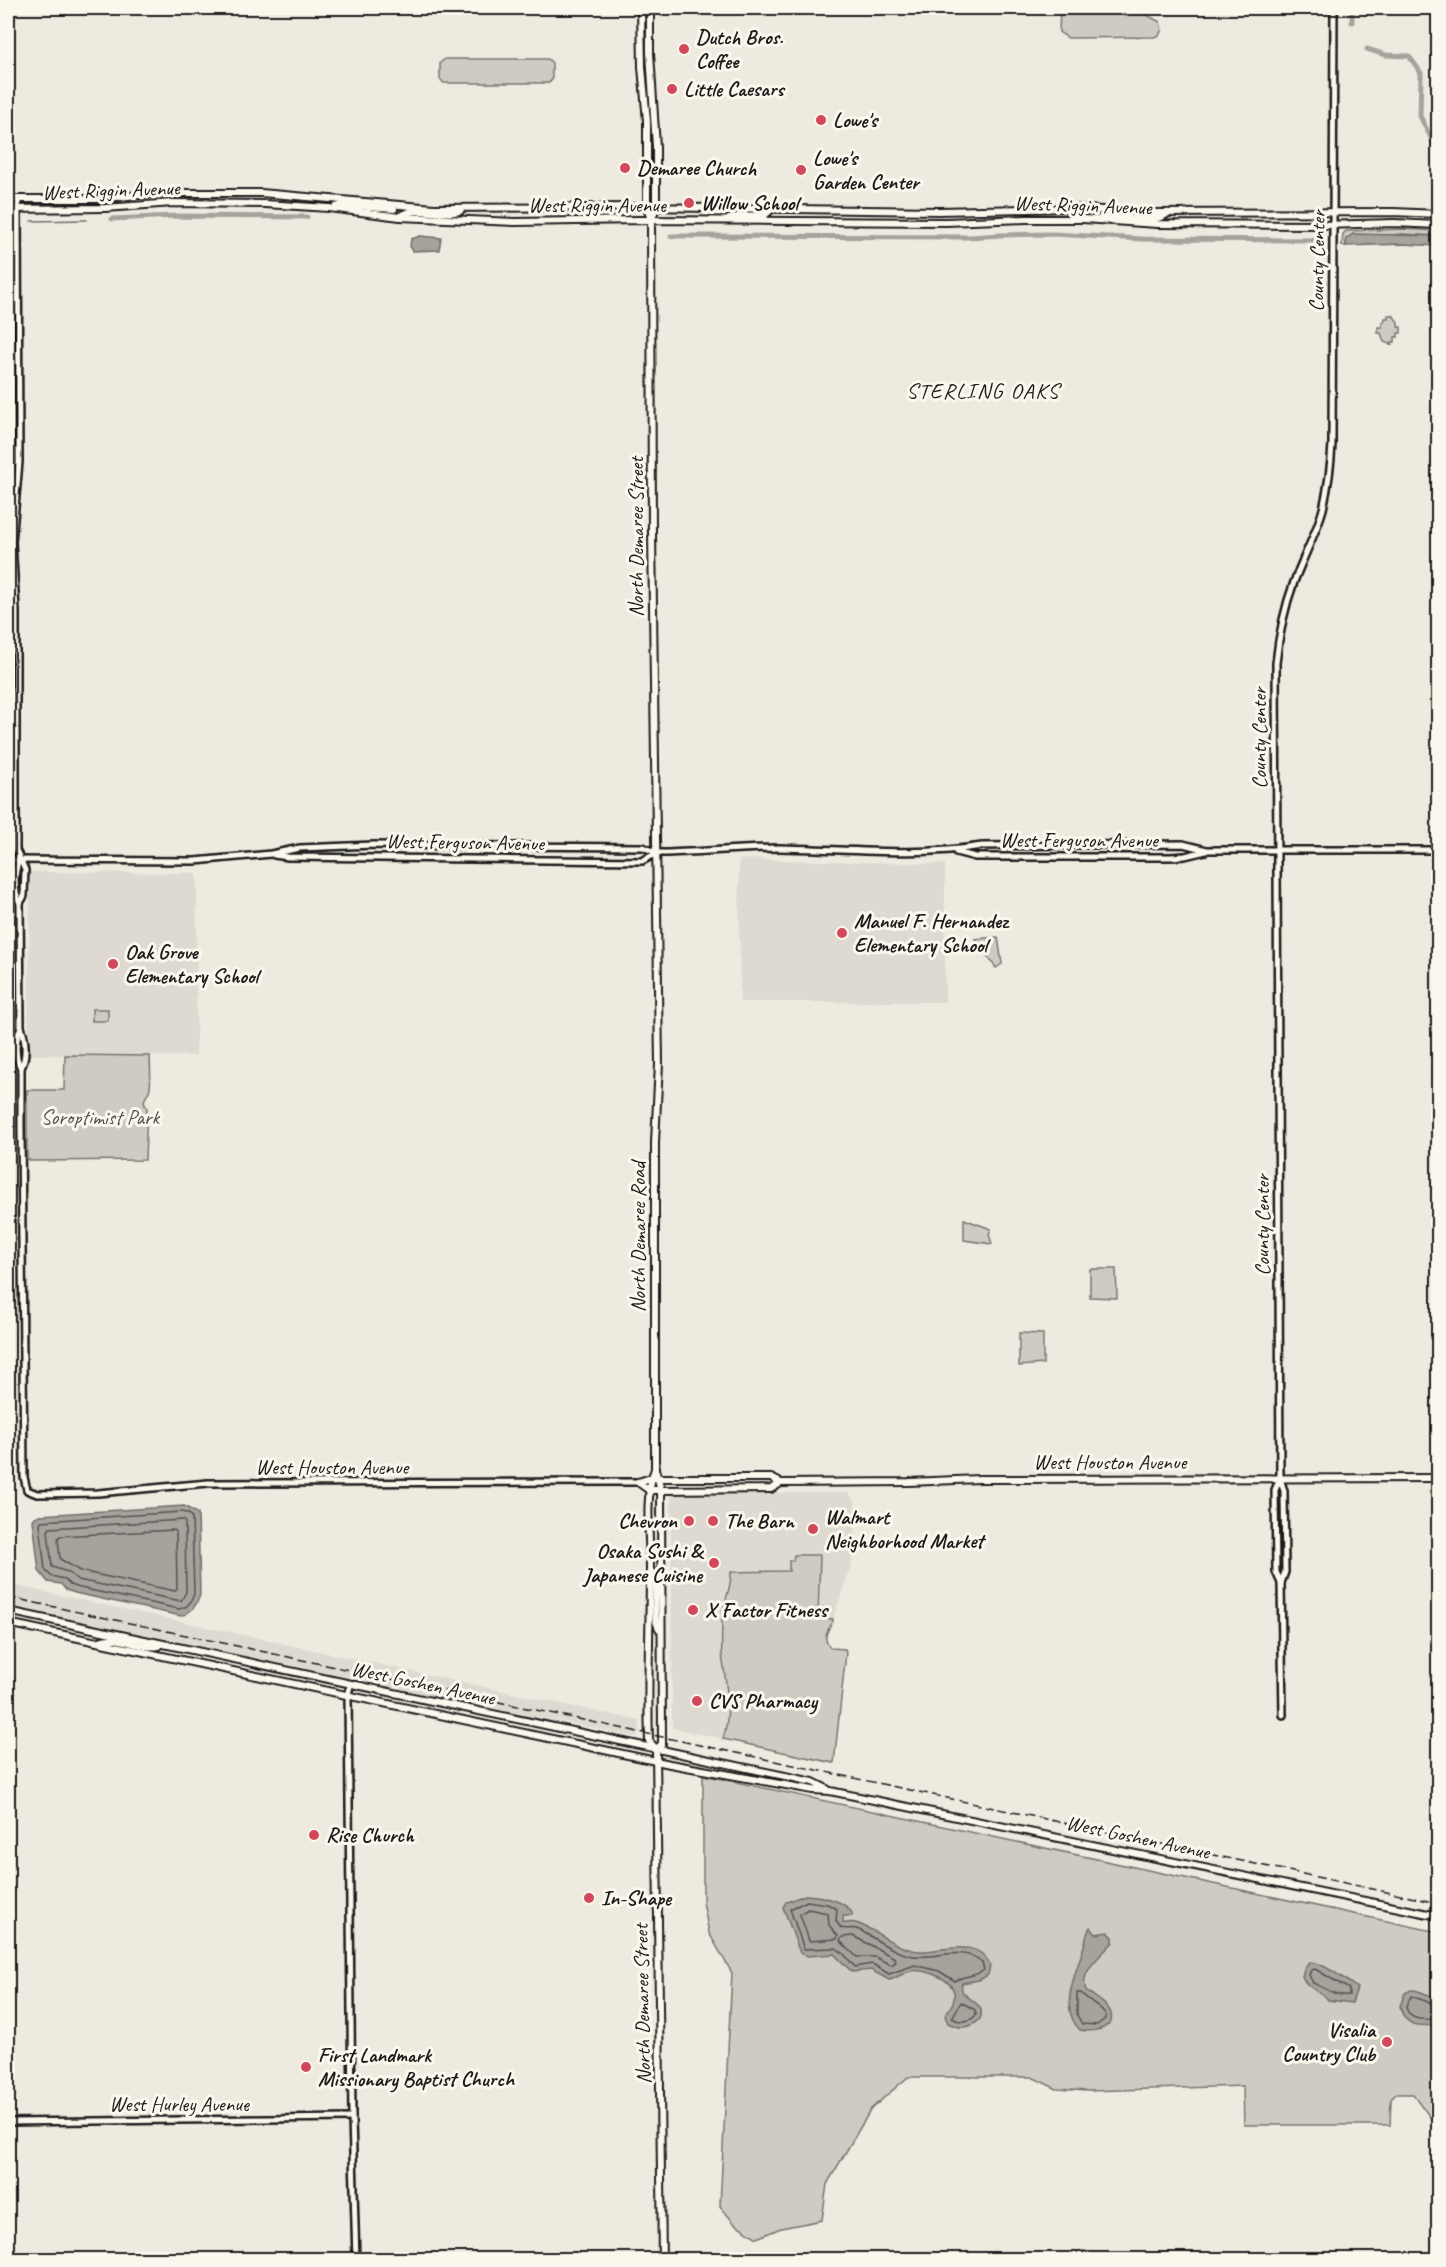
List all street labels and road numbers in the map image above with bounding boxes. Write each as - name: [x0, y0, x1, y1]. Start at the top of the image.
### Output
- street label: West Riggin Avenue: [42, 175, 181, 205]
- street label: West Riggin Avenue: [1014, 190, 1153, 220]
- street label: West Riggin Avenue: [528, 192, 667, 218]
- street label: County Center: [1303, 209, 1331, 312]
- street label: North Demaree Street: [623, 455, 649, 617]
- street label: County Center: [1246, 686, 1272, 789]
- street label: West Ferguson Avenue: [1000, 827, 1160, 853]
- street label: West Ferguson Avenue: [386, 828, 546, 856]
- street label: North Demaree Road: [625, 1158, 651, 1312]
- street label: County Center: [1249, 1173, 1275, 1276]
- street label: West Houston Avenue: [1034, 1449, 1189, 1475]
- street label: West Houston Avenue: [256, 1454, 411, 1480]
- street label: West Goshen Avenue: [349, 1655, 498, 1711]
- street label: West Goshen Avenue: [1064, 1809, 1213, 1865]
- street label: North Demaree Street: [628, 1922, 656, 2084]
- street label: West Hurley Avenue: [109, 2091, 250, 2117]

